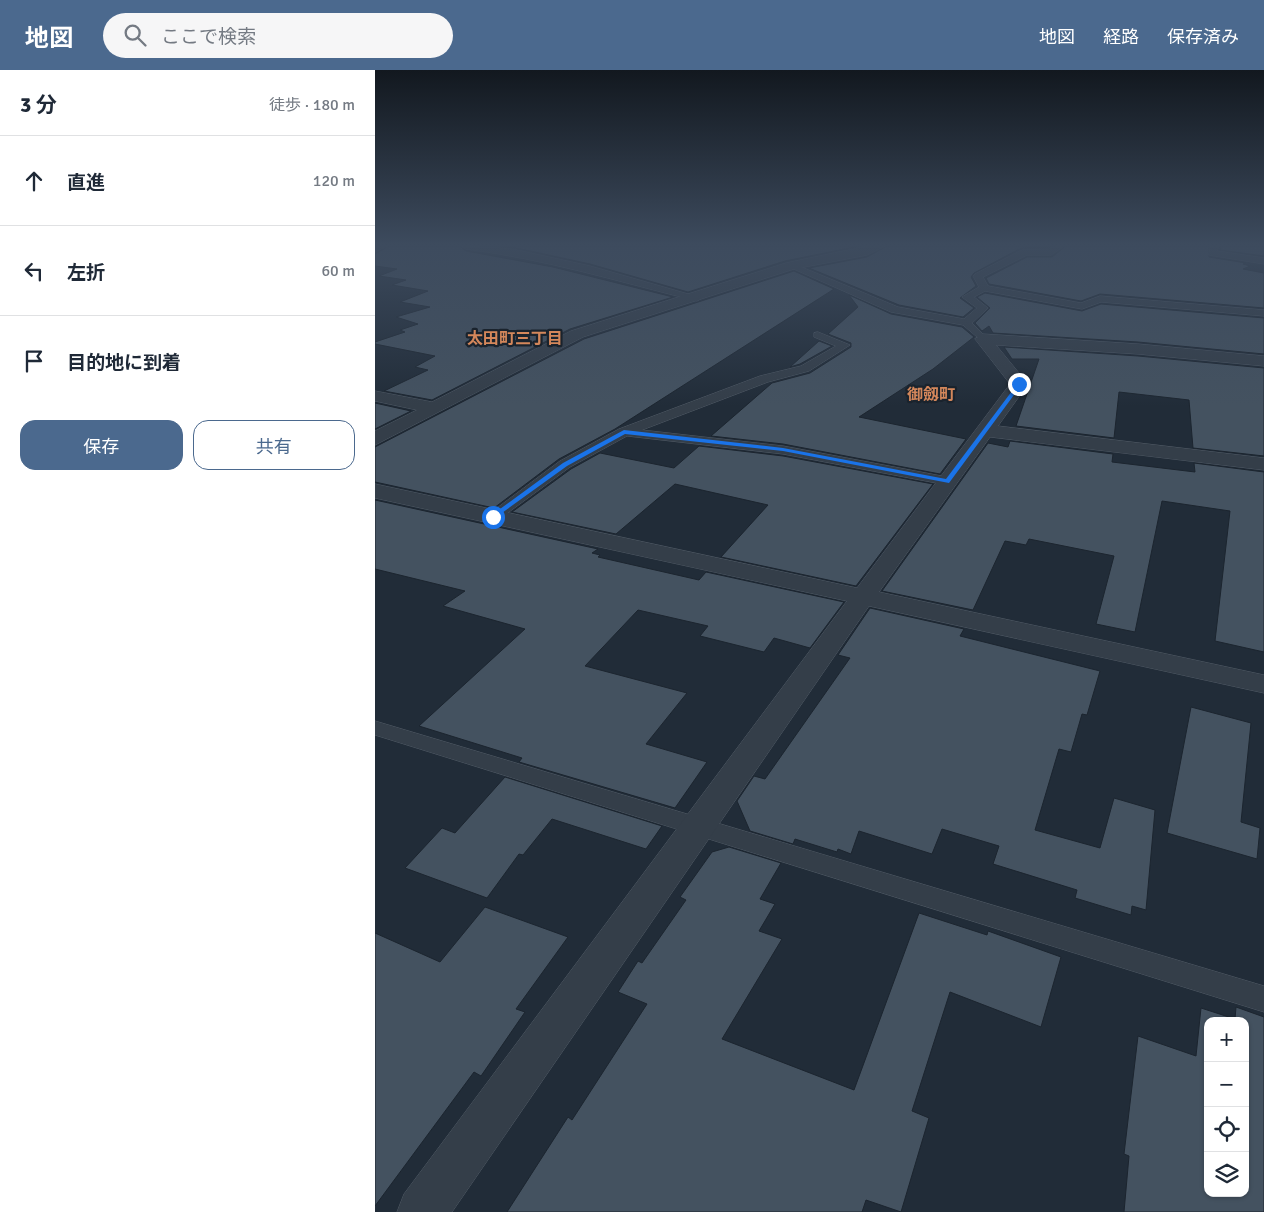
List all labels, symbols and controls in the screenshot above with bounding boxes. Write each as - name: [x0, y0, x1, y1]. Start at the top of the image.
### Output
- search box: [103, 13, 453, 58]
- icon: search: [121, 21, 149, 49]
- text: 地図: [25, 23, 73, 53]
- text: ここで検索: [161, 25, 256, 49]
- text: 地図: [1039, 26, 1075, 48]
- text: 経路: [1103, 26, 1139, 48]
- text: 保存済み: [1167, 26, 1239, 48]
- text: 3 分: [20, 92, 57, 118]
- text: 徒歩 · 180 m: [269, 95, 355, 115]
- icon: ahead: [20, 167, 48, 195]
- text: 直進: [67, 171, 105, 195]
- text: 120 m: [313, 171, 355, 191]
- icon: left: [20, 257, 48, 285]
- text: 左折: [67, 261, 105, 285]
- text: 60 m: [321, 261, 355, 281]
- district label: 太田町三丁目: [467, 329, 563, 349]
- icon: arrive: [20, 347, 48, 375]
- text: 目的地に到着: [67, 351, 181, 375]
- route end: [1008, 373, 1031, 396]
- district label: 御劔町: [907, 385, 955, 405]
- button: 保存: [20, 420, 183, 470]
- button: 共有: [193, 420, 355, 470]
- route start: [482, 506, 505, 529]
- map controls: [1204, 1017, 1249, 1197]
- button: +: [1204, 1017, 1249, 1062]
- button: −: [1204, 1062, 1249, 1107]
- button: locate: [1204, 1107, 1249, 1152]
- button: layers: [1204, 1152, 1249, 1197]

